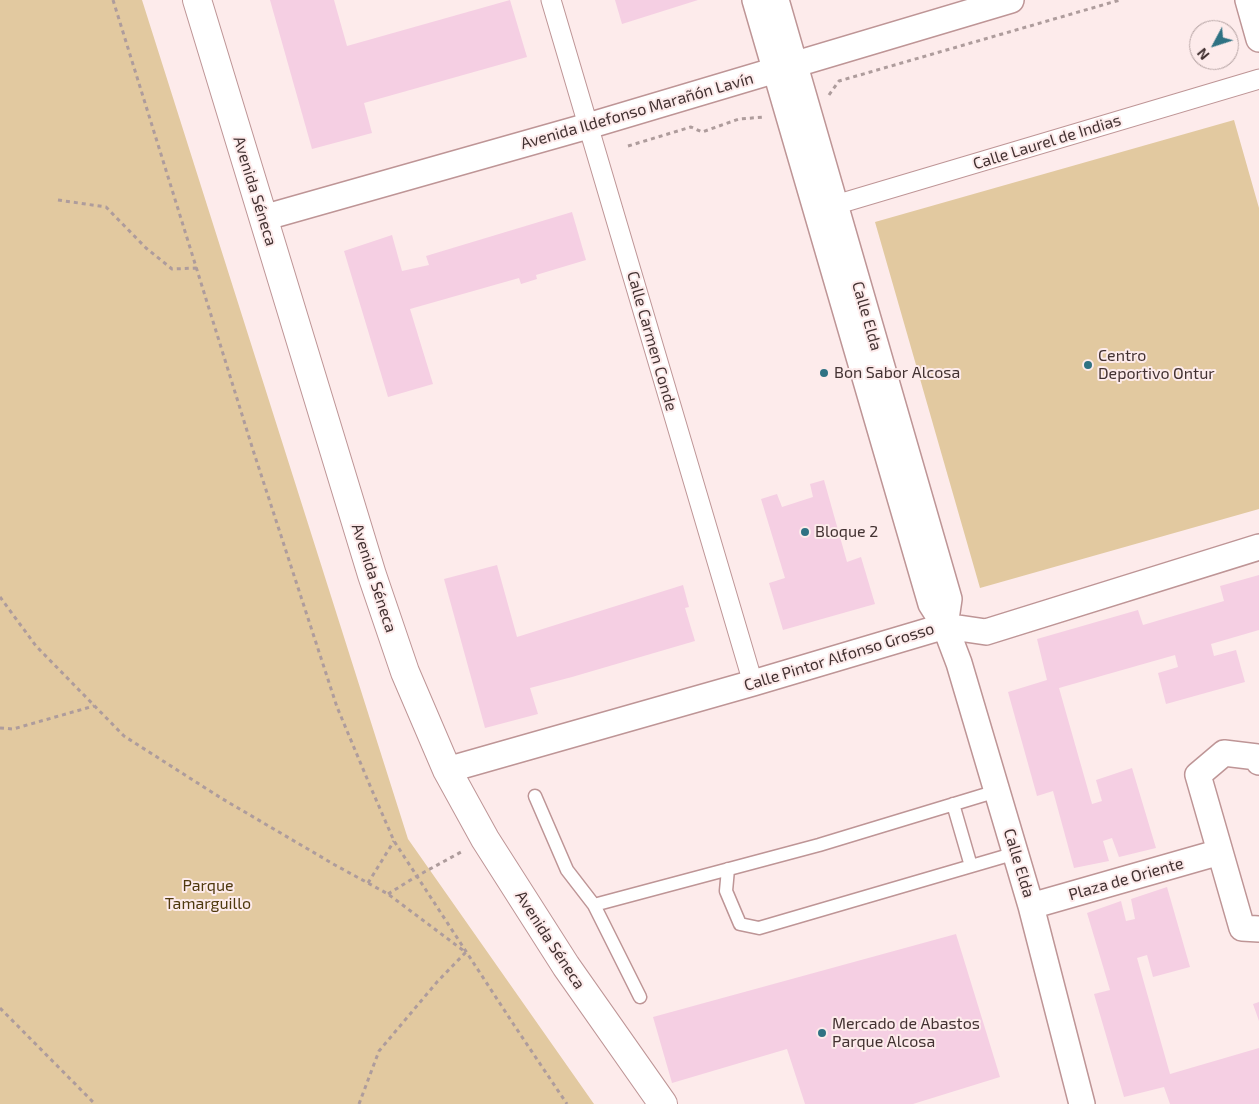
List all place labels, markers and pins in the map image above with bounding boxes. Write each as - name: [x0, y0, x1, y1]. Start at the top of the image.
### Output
- place label: Centro Deportivo Ontur: [1098, 346, 1215, 384]
- marker: Centro Deportivo Ontur: [1082, 359, 1094, 371]
- place label: Bon Sabor Alcosa: [834, 363, 960, 383]
- marker: Bon Sabor Alcosa: [818, 367, 830, 379]
- place label: Bloque 2: [815, 522, 878, 542]
- marker: Bloque 2: [799, 526, 811, 538]
- place label: Mercado de Abastos Parque Alcosa: [832, 1014, 980, 1052]
- marker: Mercado de Abastos Parque Alcosa: [816, 1027, 828, 1039]

